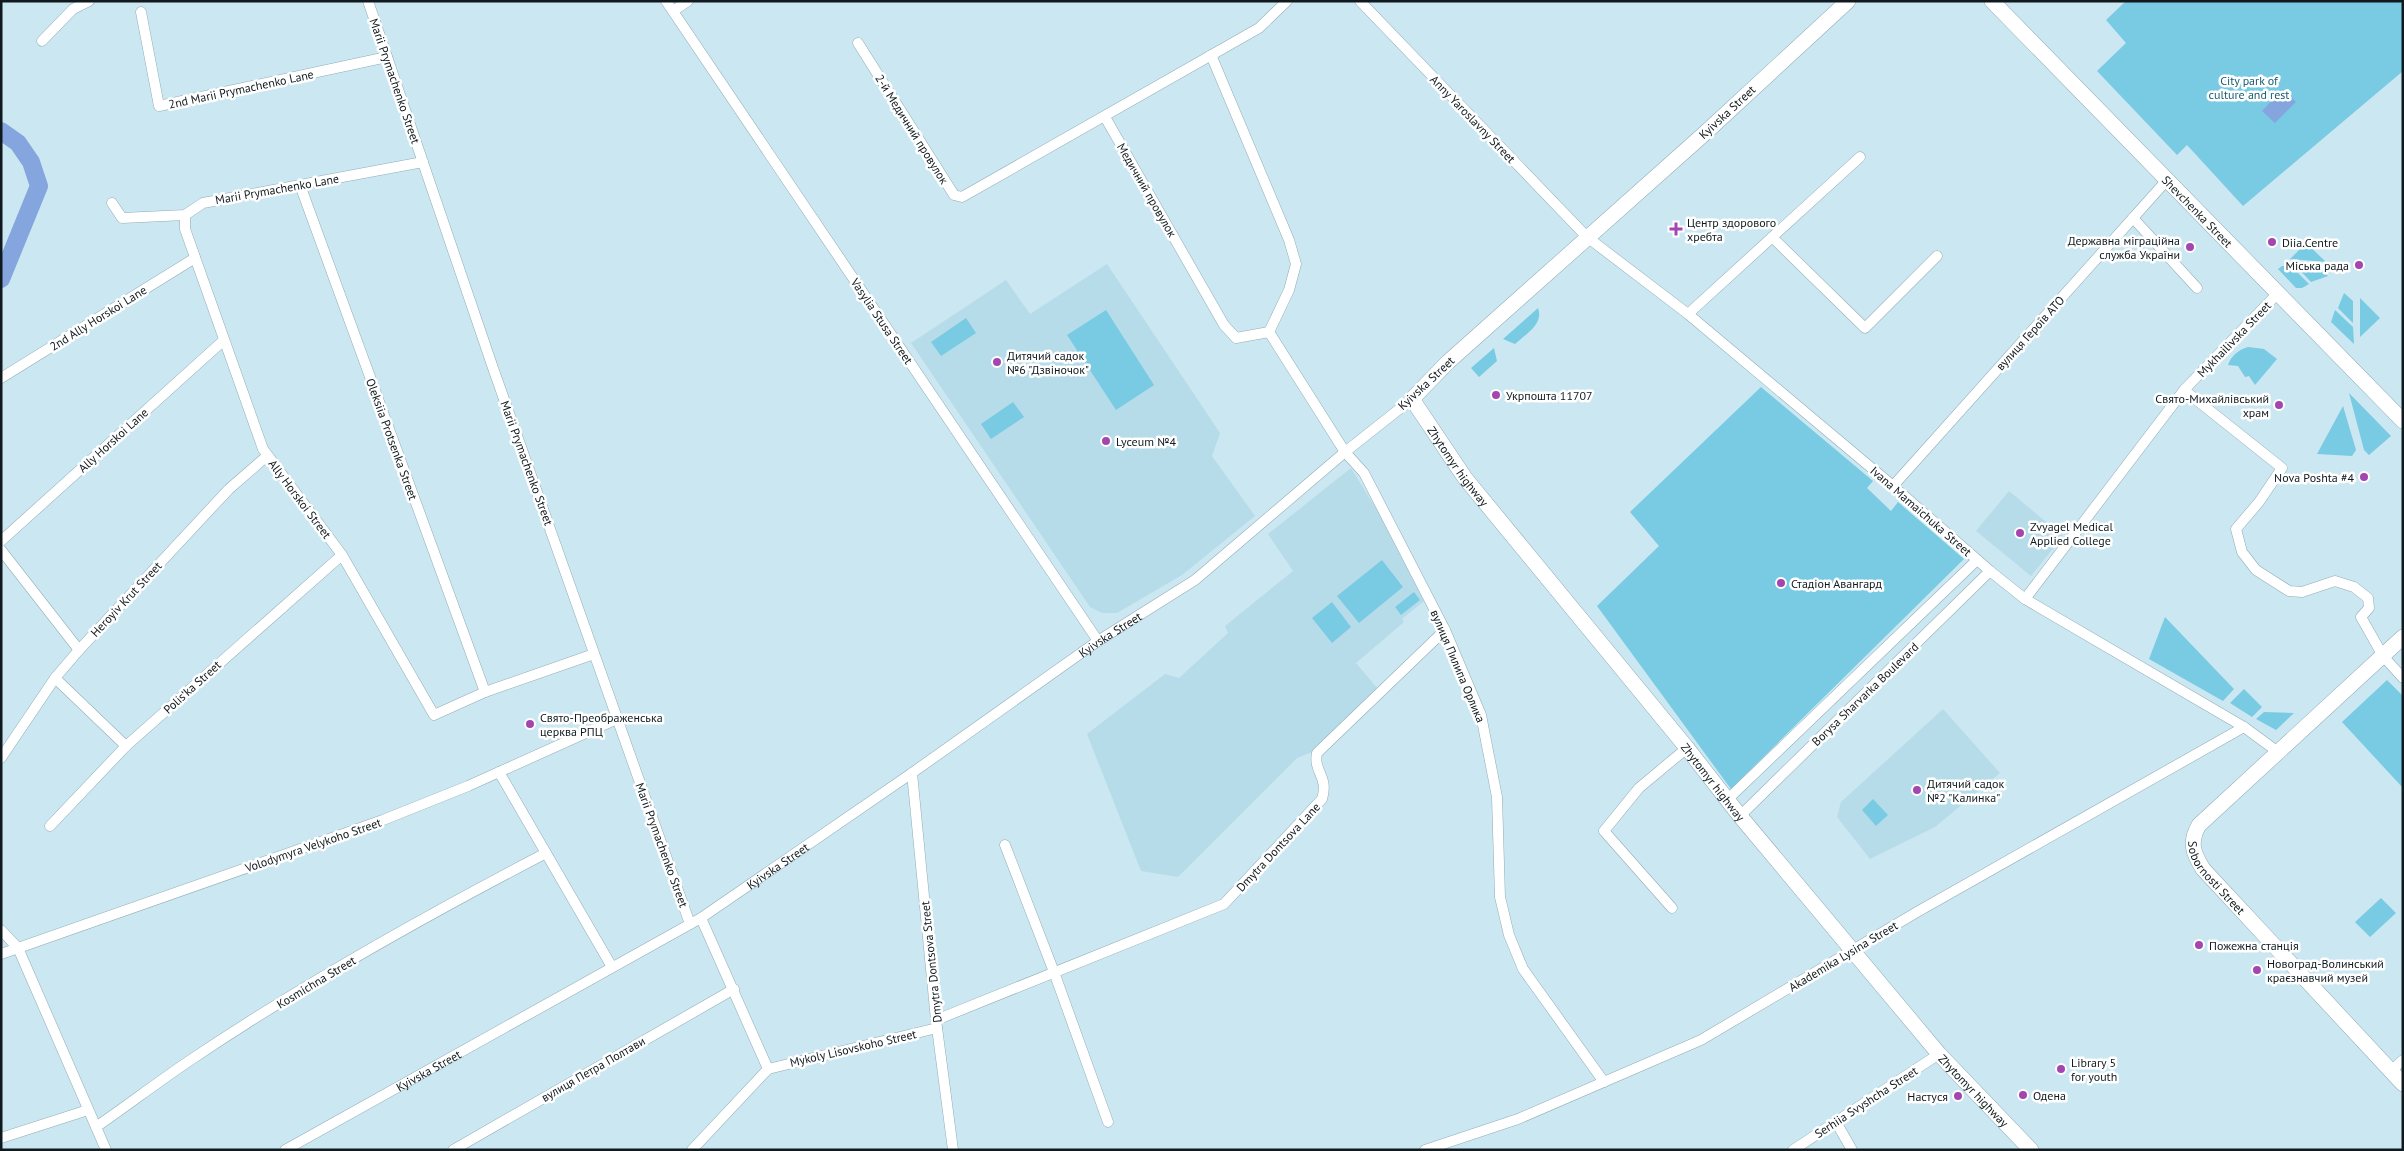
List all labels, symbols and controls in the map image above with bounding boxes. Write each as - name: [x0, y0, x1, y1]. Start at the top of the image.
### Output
- street label: Marii Prymachenko Street: [367, 16, 423, 146]
- street label: 2nd Marii Prymachenko Lane: [167, 66, 315, 112]
- street label: 2-й Медичний провулок: [872, 71, 952, 187]
- street label: Anny Yaroslavny Street: [1427, 72, 1519, 166]
- park label: City park of culture and rest: [2209, 73, 2289, 102]
- street label: Kyivska Street: [1696, 82, 1758, 142]
- street label: Медичний провулок: [1114, 140, 1180, 240]
- street label: Marii Prymachenko Lane: [214, 171, 340, 207]
- street label: Shevchenka Street: [2159, 172, 2236, 250]
- place label: Центр здорового хребта: [1687, 215, 1776, 244]
- marker: Центр здорового хребта: [1669, 222, 1683, 236]
- place label: Державна міграційна служба України: [2068, 233, 2180, 262]
- place label: Diia.Centre: [2282, 235, 2338, 250]
- marker: Diia.Centre: [2266, 236, 2278, 248]
- marker: Державна міграційна служба України: [2184, 241, 2196, 253]
- place label: Міська рада: [2286, 258, 2349, 273]
- marker: Міська рада: [2353, 259, 2365, 271]
- street label: Vasylia Stusa Street: [847, 274, 916, 367]
- street label: 2nd Ally Horskoi Lane: [47, 282, 149, 354]
- street label: вулиця Героїв АТО: [1993, 293, 2067, 373]
- street label: Mykhailivska Street: [2194, 298, 2274, 380]
- place label: Дитячий садок №6 "Дзвіночок": [1007, 348, 1089, 377]
- street label: Kyivska Street: [1395, 353, 1457, 413]
- marker: Дитячий садок №6 "Дзвіночок": [991, 356, 1003, 368]
- street label: Oleksiia Protsenka Street: [363, 376, 421, 502]
- place label: Укрпошта 11707: [1506, 388, 1593, 403]
- marker: Укрпошта 11707: [1490, 389, 1502, 401]
- place label: Свято-Михайлiвський храм: [2155, 391, 2269, 420]
- street label: Marii Prymachenko Street: [497, 399, 557, 527]
- marker: Свято-Михайлiвський храм: [2273, 399, 2285, 411]
- street label: Ally Horskoi Lane: [75, 405, 151, 475]
- street label: Zhytomyr highway: [1425, 423, 1493, 509]
- place label: Lyceum №4: [1116, 434, 1176, 449]
- marker: Lyceum №4: [1100, 435, 1112, 447]
- street label: Ally Horskoi Street: [265, 457, 335, 541]
- street label: Ivana Mamaichuka Street: [1867, 463, 1975, 559]
- place label: Nova Poshta #4: [2274, 470, 2354, 485]
- marker: Nova Poshta #4: [2358, 471, 2370, 483]
- place label: Zvyagel Medical Applied College: [2030, 519, 2113, 548]
- marker: Zvyagel Medical Applied College: [2014, 527, 2026, 539]
- street label: Heroyiv Krut Street: [87, 558, 165, 640]
- place label: Стадіон Авангард: [1791, 576, 1883, 591]
- marker: Стадіон Авангард: [1775, 577, 1787, 589]
- street label: вулиця Пилипа Орлика: [1427, 607, 1489, 725]
- street label: Kyivska Street: [1075, 608, 1144, 660]
- street label: Borysa Sharvarka Boulevard: [1809, 639, 1921, 749]
- street label: Polisʹka Street: [160, 657, 224, 717]
- place label: Свято-Преображенська церква РПЦ: [540, 710, 663, 739]
- marker: Свято-Преображенська церква РПЦ: [524, 718, 536, 730]
- street label: Zhytomyr highway: [1678, 740, 1749, 824]
- place label: Дитячий садок №2 "Калинка": [1927, 776, 2005, 805]
- street label: Marii Prymachenko Street: [632, 781, 692, 909]
- marker: Дитячий садок №2 "Калинка": [1911, 784, 1923, 796]
- street label: Dmytra Dontsova Lane: [1233, 799, 1323, 895]
- street label: Volodymyra Velykoho Street: [242, 815, 383, 876]
- street label: Kyivska Street: [743, 839, 811, 892]
- street label: Sobornosti Street: [2186, 841, 2249, 917]
- street label: Dmytra Dontsova Street: [917, 900, 945, 1024]
- street label: Akademika Lysina Street: [1786, 918, 1900, 994]
- place label: Пожежна станція: [2209, 938, 2299, 953]
- marker: Пожежна станція: [2193, 939, 2205, 951]
- street label: Kosmichna Street: [274, 953, 358, 1011]
- place label: Новоград-Волинський краєзнавчий музей: [2267, 956, 2384, 985]
- marker: Новоград-Волинський краєзнавчий музей: [2251, 964, 2263, 976]
- street label: Mykoly Lisovskoho Street: [788, 1026, 918, 1070]
- street label: вулиця Петра Полтави: [538, 1033, 648, 1105]
- street label: Kyivska Street: [393, 1046, 463, 1094]
- street label: Zhytomyr highway: [1936, 1051, 2012, 1130]
- place label: Library 5 for youth: [2071, 1055, 2117, 1084]
- street label: Serhiia Svyshcha Street: [1812, 1063, 1920, 1141]
- marker: Library 5 for youth: [2055, 1063, 2067, 1075]
- place label: Одена: [2033, 1088, 2066, 1103]
- place label: Настуся: [1907, 1089, 1948, 1104]
- marker: Одена: [2017, 1089, 2029, 1101]
- marker: Настуся: [1952, 1090, 1964, 1102]

